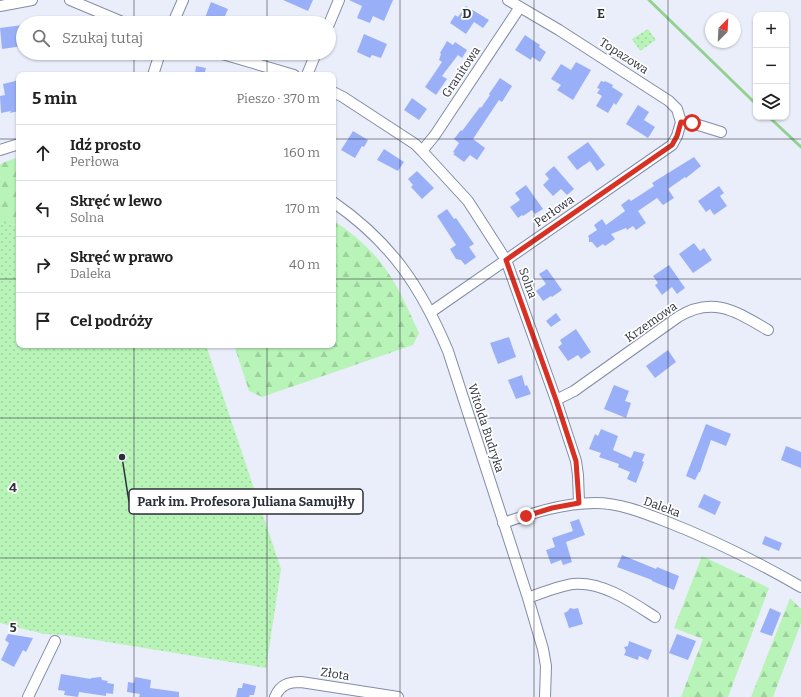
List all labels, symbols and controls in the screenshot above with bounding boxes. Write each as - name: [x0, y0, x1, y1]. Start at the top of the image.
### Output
- text: D: [462, 6, 472, 21]
- text: E: [597, 6, 605, 21]
- north arrow: [705, 12, 741, 48]
- map controls: [753, 12, 789, 120]
- button: +: [753, 12, 789, 48]
- search box: [16, 16, 336, 60]
- icon: search: [30, 27, 52, 49]
- text: Szukaj tutaj: [62, 29, 143, 47]
- street label: Topazowa: [597, 35, 651, 77]
- street label: Granitowa: [439, 44, 483, 100]
- button: −: [753, 48, 789, 84]
- button: layers: [753, 84, 789, 120]
- text: 5 min: [32, 88, 77, 109]
- text: Pieszo · 370 m: [236, 91, 320, 106]
- route start: [683, 114, 701, 132]
- text: Idź prosto: [70, 136, 141, 154]
- icon: ahead: [32, 142, 54, 164]
- text: 160 m: [284, 145, 320, 160]
- text: Perłowa: [70, 154, 119, 169]
- text: Skręć w lewo: [70, 192, 162, 210]
- street label: Perłowa: [531, 192, 577, 230]
- icon: left: [32, 198, 54, 220]
- text: 170 m: [285, 201, 320, 216]
- text: Solna: [70, 210, 104, 225]
- text: Skręć w prawo: [70, 248, 173, 266]
- icon: right: [32, 254, 54, 276]
- text: 40 m: [289, 257, 320, 272]
- text: Daleka: [70, 266, 111, 281]
- street label: Solna: [516, 266, 540, 301]
- street label: Krzemowa: [622, 299, 680, 345]
- icon: arrive: [32, 310, 54, 332]
- text: Cel podróży: [70, 312, 153, 330]
- street label: Witolda Budryka: [465, 382, 507, 475]
- text: 4: [9, 480, 17, 495]
- callout: Park im. Profesora Juliana Samujłły: [129, 489, 363, 514]
- text: Park im. Profesora Juliana Samujłły: [137, 494, 356, 510]
- street label: Daleka: [642, 494, 683, 520]
- route end: [517, 507, 535, 525]
- text: 5: [9, 620, 17, 635]
- street label: Złota: [320, 665, 351, 683]

